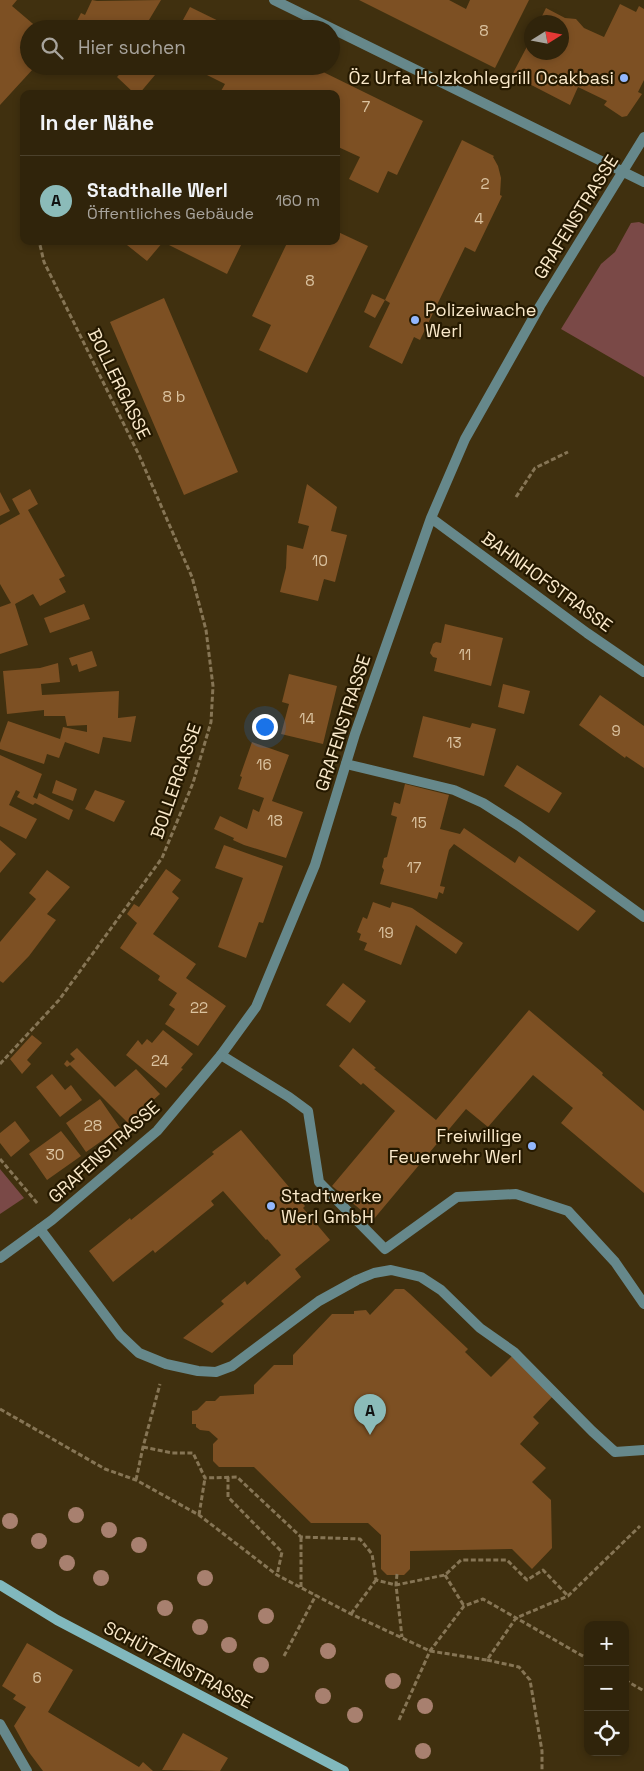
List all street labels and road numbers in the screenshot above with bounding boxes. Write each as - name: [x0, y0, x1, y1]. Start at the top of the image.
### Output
- street label: GRAFENSTRASSE: [528, 150, 623, 283]
- street label: BOLLERGASSE: [83, 325, 156, 443]
- street label: BAHNHOFSTRASSE: [477, 526, 617, 637]
- street label: GRAFENSTRASSE: [310, 652, 375, 794]
- street label: BOLLERGASSE: [145, 720, 206, 842]
- street label: GRAFENSTRASSE: [43, 1095, 164, 1208]
- street label: SCHÜTZENSTRASSE: [100, 1616, 257, 1714]

